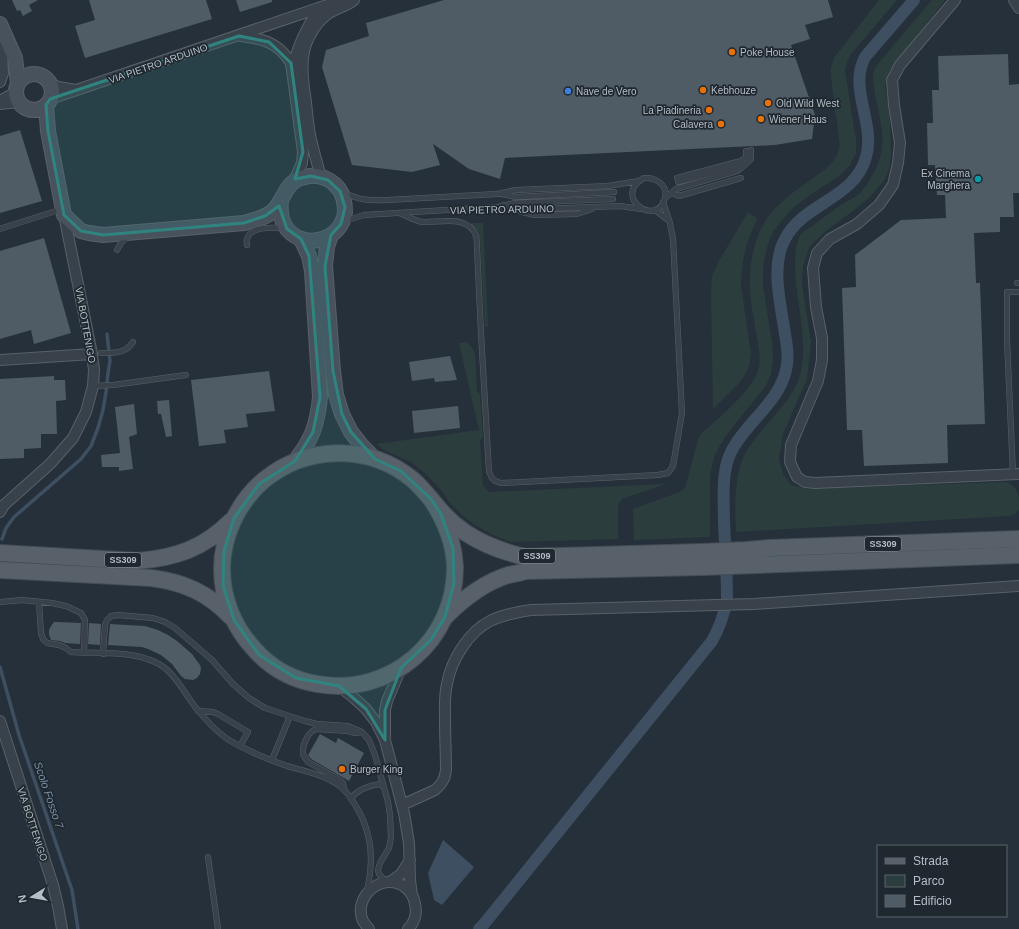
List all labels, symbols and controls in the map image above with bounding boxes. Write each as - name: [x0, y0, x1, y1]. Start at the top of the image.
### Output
- street label: VIA PIETRO ARDUINO: [107, 41, 209, 86]
- marker: Poke House: [727, 47, 737, 57]
- place label: Poke House: [740, 47, 795, 58]
- marker: Kebhouze: [698, 85, 708, 95]
- place label: Kebhouze: [711, 85, 756, 96]
- marker: Nave de Vero: [563, 86, 573, 96]
- place label: Nave de Vero: [576, 86, 637, 97]
- marker: Old Wild West: [763, 98, 773, 108]
- place label: Old Wild West: [776, 98, 839, 109]
- place label: La Piadineria: [643, 105, 701, 116]
- marker: La Piadineria: [704, 105, 714, 115]
- marker: Wiener Haus: [756, 114, 766, 124]
- place label: Wiener Haus: [769, 114, 827, 125]
- place label: Calavera: [673, 119, 713, 130]
- marker: Calavera: [716, 119, 726, 129]
- place label: Ex Cinema Marghera: [921, 168, 970, 191]
- marker: Ex Cinema Marghera: [973, 174, 983, 184]
- street label: VIA PIETRO ARDUINO: [450, 203, 554, 216]
- street label: VIA BOTTENIGO: [73, 286, 98, 364]
- road number: SS309: [865, 537, 901, 551]
- road number: SS309: [519, 549, 555, 563]
- road number: SS309: [105, 553, 141, 567]
- water label: Scolo Fosso 7: [32, 760, 66, 831]
- marker: Burger King: [337, 764, 347, 774]
- place label: Burger King: [350, 764, 403, 775]
- street label: VIA BOTTENIGO: [15, 786, 50, 863]
- legend: [877, 845, 1007, 917]
- text: Strada: [913, 854, 949, 868]
- text: Parco: [913, 874, 945, 888]
- north arrow: [12, 877, 52, 917]
- text: N: [16, 894, 29, 904]
- text: Edificio: [913, 894, 952, 908]

